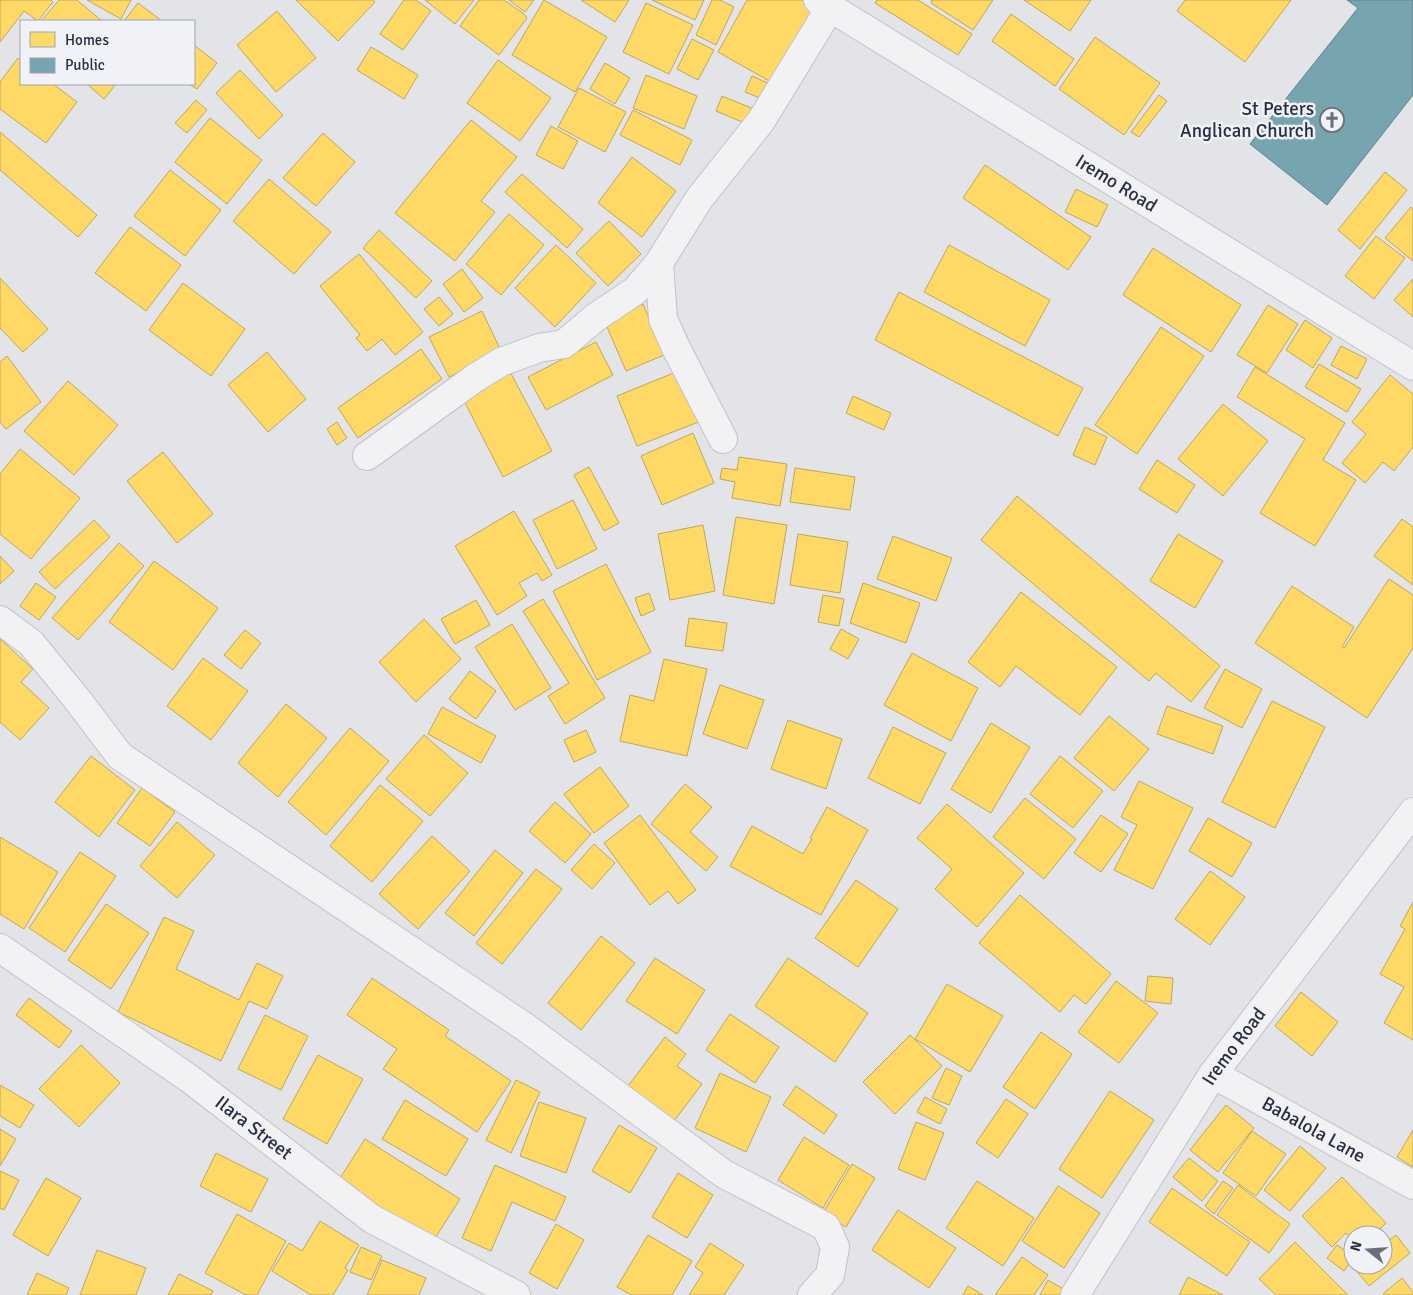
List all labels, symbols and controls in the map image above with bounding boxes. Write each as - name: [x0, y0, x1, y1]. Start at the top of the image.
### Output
- legend: [20, 20, 195, 85]
- text: Homes: [65, 31, 109, 49]
- text: Public: [65, 56, 105, 74]
- place label: St Peters Anglican Church: [1180, 97, 1314, 143]
- church icon: St Peters Anglican Church: [1319, 107, 1345, 133]
- street label: Iremo Road: [1071, 149, 1161, 218]
- street label: Iremo Road: [1197, 1003, 1271, 1090]
- street label: Ilara Street: [210, 1091, 297, 1165]
- street label: Babalola Lane: [1258, 1091, 1370, 1168]
- north arrow: [1343, 1225, 1393, 1275]
- text: N: [1346, 1239, 1366, 1253]

